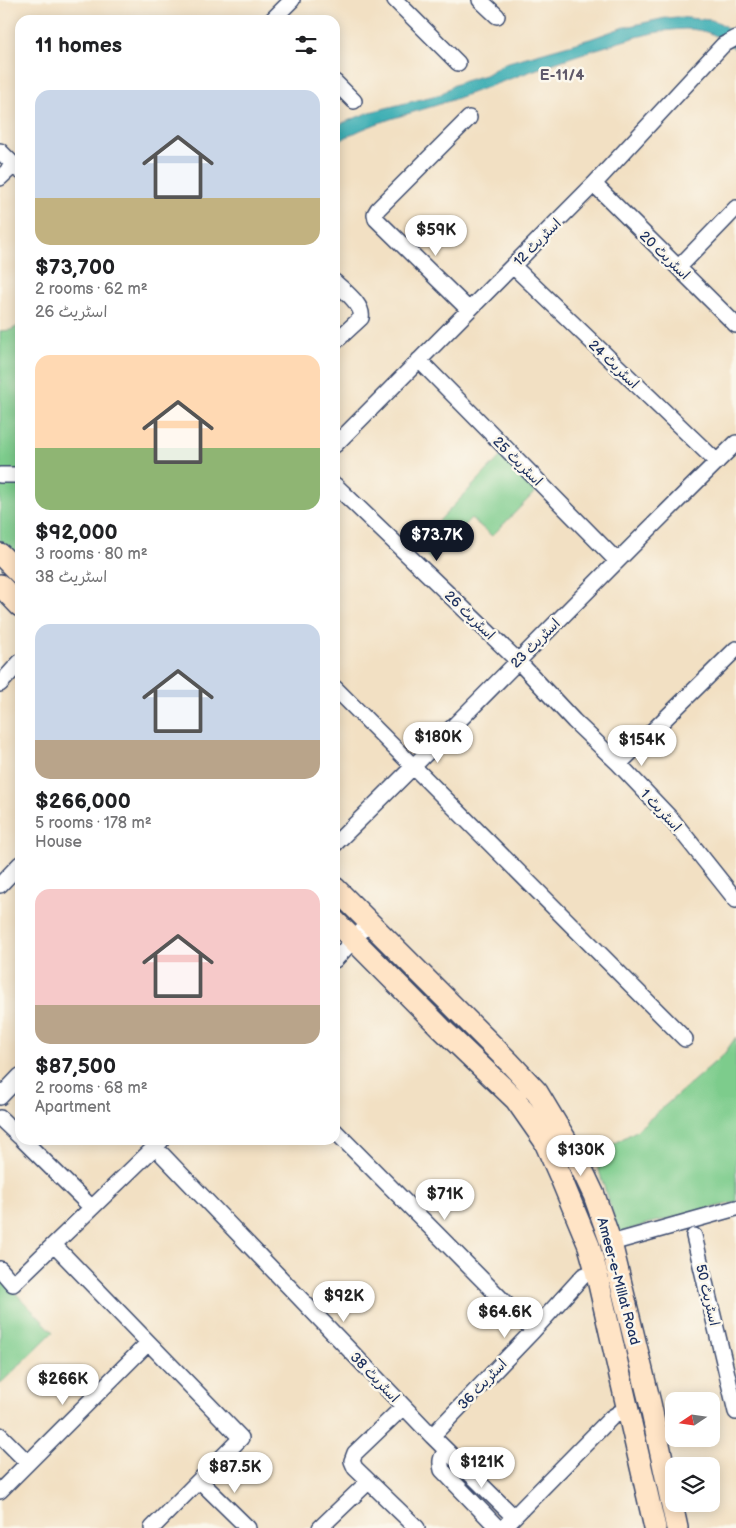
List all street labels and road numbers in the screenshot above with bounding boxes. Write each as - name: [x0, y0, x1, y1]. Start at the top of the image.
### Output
- street label: اسٹریٹ 12: [510, 215, 565, 270]
- street label: اسٹریٹ 20: [636, 227, 693, 283]
- street label: اسٹریٹ 24: [585, 336, 642, 392]
- street label: اسٹریٹ 25: [489, 433, 546, 490]
- street label: اسٹریٹ 26: [441, 587, 498, 643]
- street label: اسٹریٹ 23: [507, 615, 564, 672]
- street label: اسٹریٹ 1: [637, 786, 685, 835]
- street label: Ameer-e-Millat Road: [593, 1216, 644, 1347]
- street label: اسٹریٹ 50: [692, 1263, 723, 1328]
- street label: اسٹریٹ 38: [347, 1349, 403, 1406]
- street label: اسٹریٹ 36: [454, 1356, 511, 1413]

